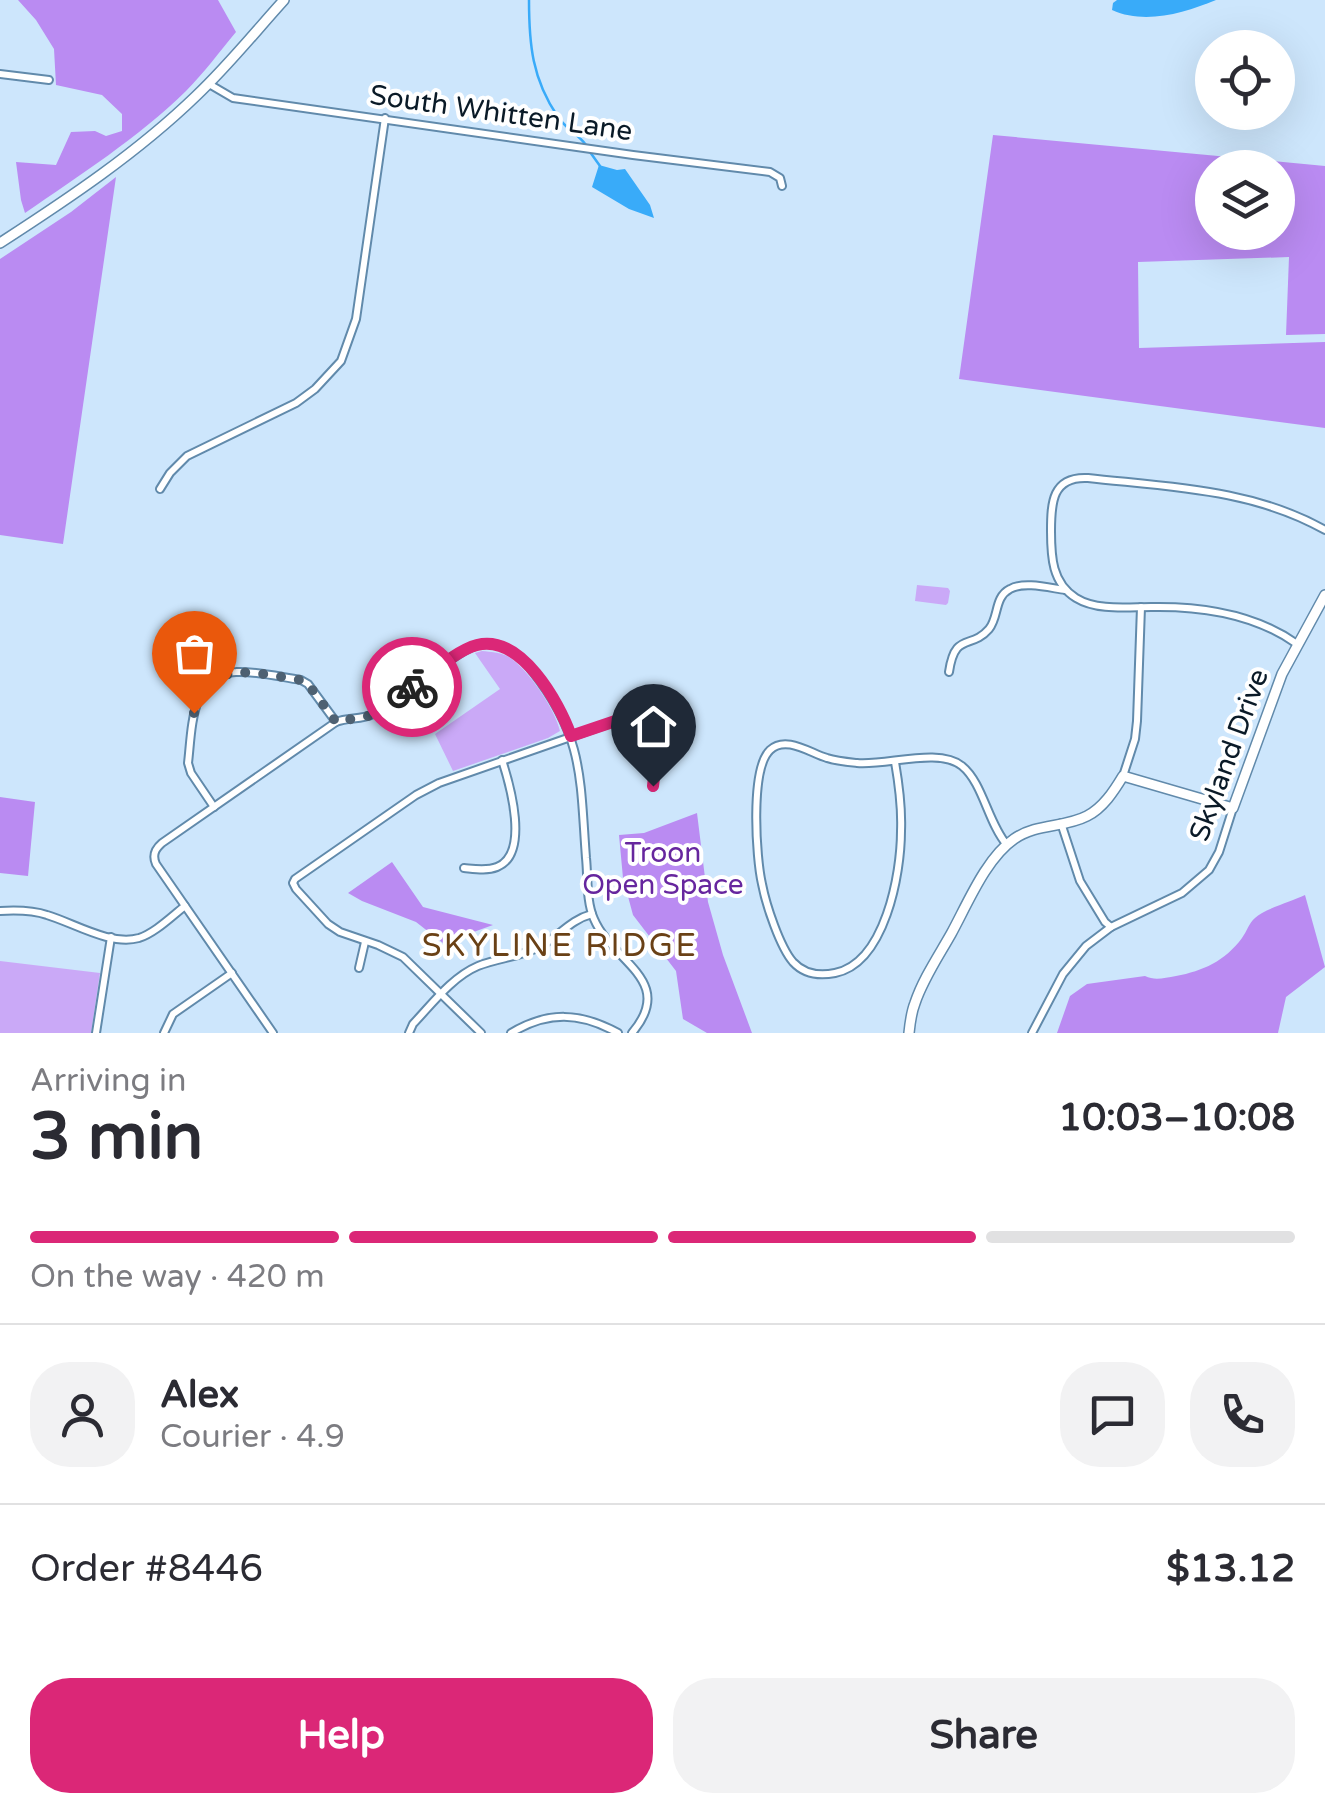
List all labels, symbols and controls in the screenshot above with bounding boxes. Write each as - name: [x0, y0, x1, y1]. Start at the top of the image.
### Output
- map controls: [1195, 30, 1295, 250]
- button: locate: [1195, 30, 1295, 130]
- street label: South Whitten Lane: [368, 78, 634, 148]
- button: layers: [1195, 150, 1295, 250]
- pin: [152, 611, 237, 714]
- icon: bag: [167, 626, 222, 681]
- courier: [362, 637, 462, 737]
- icon: bike: [385, 660, 440, 715]
- street label: Skyland Drive: [1182, 664, 1276, 846]
- pin: [611, 684, 696, 787]
- icon: home: [626, 699, 681, 754]
- park label: Troon Open Space: [582, 836, 744, 902]
- district label: SKYLINE RIDGE: [422, 927, 698, 965]
- text: Arriving in: [30, 1062, 187, 1100]
- text: 10:03–10:08: [1058, 1095, 1295, 1141]
- text: 3 min: [30, 1098, 203, 1177]
- text: On the way · 420 m: [30, 1258, 325, 1296]
- button: person: [30, 1362, 135, 1467]
- button: chat: [1060, 1362, 1165, 1467]
- button: phone: [1190, 1362, 1295, 1467]
- text: Alex: [160, 1372, 239, 1418]
- text: Courier · 4.9: [160, 1418, 345, 1456]
- text: Order #8446: [30, 1546, 263, 1592]
- text: $13.12: [1166, 1546, 1295, 1592]
- button: Help: [30, 1678, 653, 1793]
- button: Share: [673, 1678, 1295, 1793]

